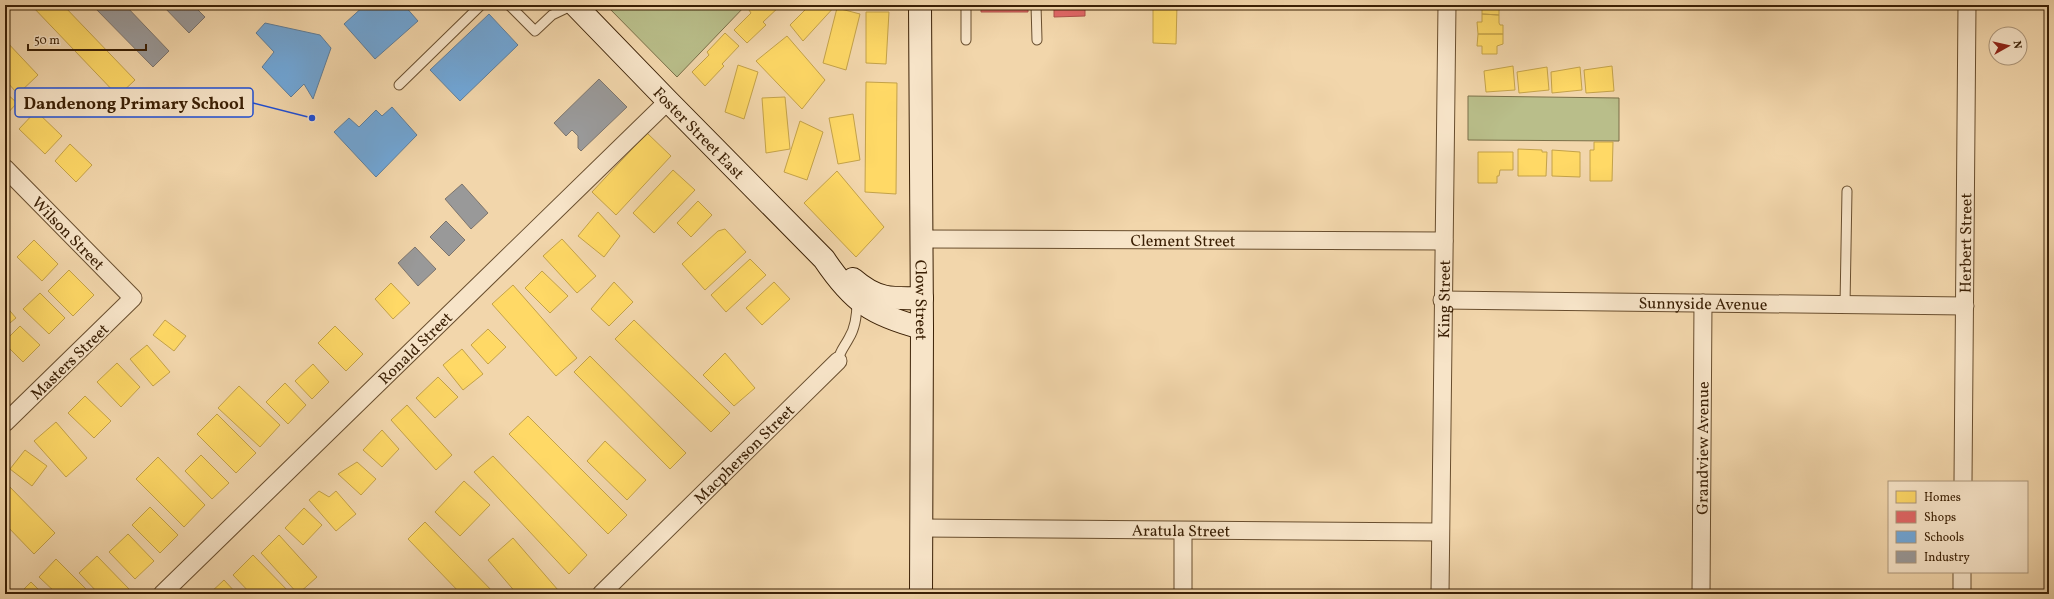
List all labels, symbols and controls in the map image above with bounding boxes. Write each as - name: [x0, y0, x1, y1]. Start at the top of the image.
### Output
- scale bar: [28, 26, 146, 52]
- north arrow: [1988, 26, 2028, 66]
- text: 50 m: [34, 33, 60, 49]
- text: N: [2008, 40, 2024, 50]
- street label: Foster Street East: [647, 83, 749, 185]
- callout: Dandenong Primary School: [15, 88, 253, 117]
- text: Dandenong Primary School: [24, 93, 245, 116]
- street label: Herbert Street: [1956, 192, 1978, 293]
- street label: Wilson Street: [26, 193, 109, 276]
- street label: Clement Street: [1130, 231, 1236, 253]
- street label: King Street: [1434, 259, 1457, 338]
- street label: Clow Street: [909, 260, 931, 341]
- street label: Sunnyside Avenue: [1638, 293, 1768, 317]
- street label: Ronald Street: [374, 308, 458, 390]
- street label: Masters Street: [26, 319, 115, 406]
- street label: Grandview Avenue: [1693, 381, 1715, 515]
- street label: Macpherson Street: [690, 400, 800, 510]
- legend: [1888, 481, 2028, 573]
- text: Homes: [1924, 490, 1961, 506]
- text: Shops: [1924, 510, 1956, 526]
- street label: Aratula Street: [1132, 521, 1231, 543]
- text: Schools: [1924, 530, 1964, 546]
- text: Industry: [1924, 550, 1970, 566]

